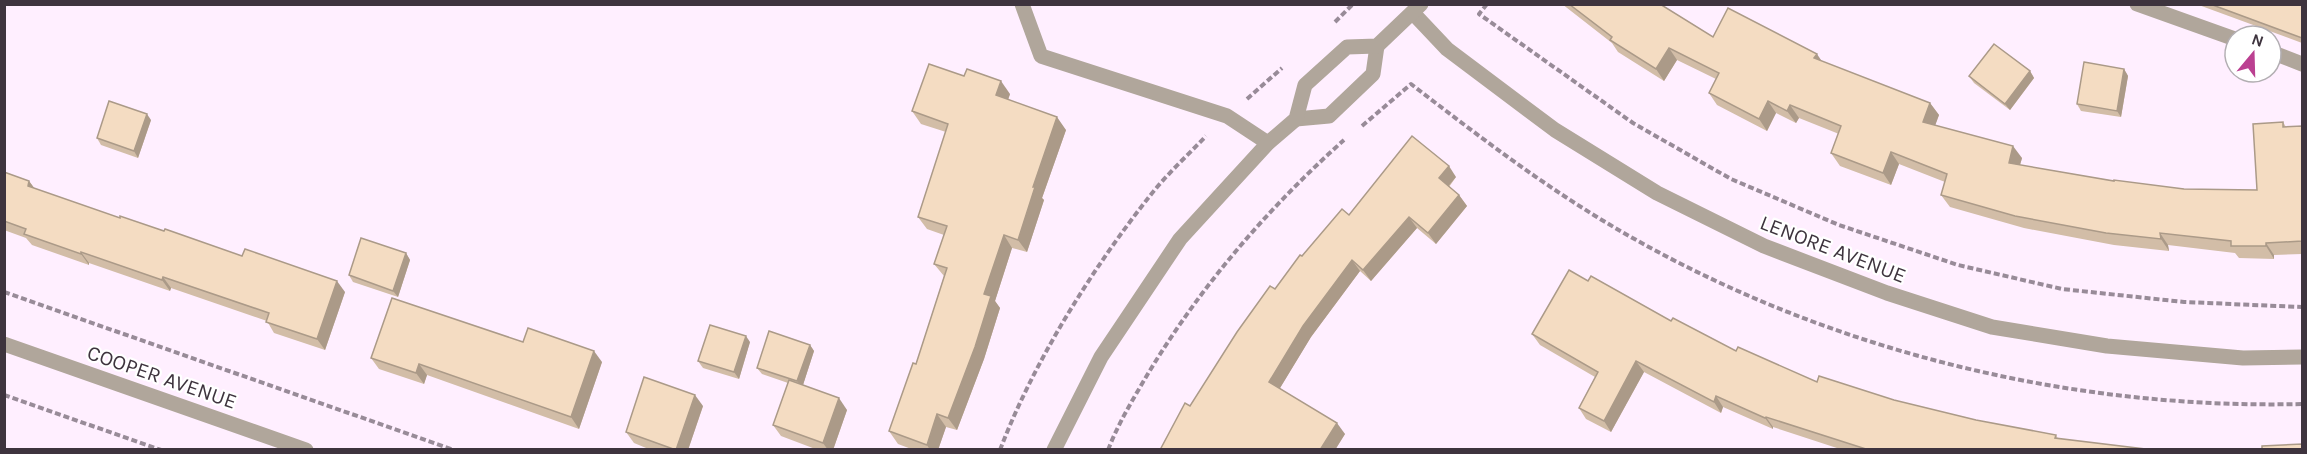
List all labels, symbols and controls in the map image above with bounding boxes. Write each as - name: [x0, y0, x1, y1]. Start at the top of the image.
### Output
- north arrow: [2223, 24, 2283, 84]
- text: N: [2249, 29, 2266, 51]
- street label: LENORE AVENUE: [1757, 210, 1909, 288]
- street label: COOPER AVENUE: [84, 340, 240, 414]

